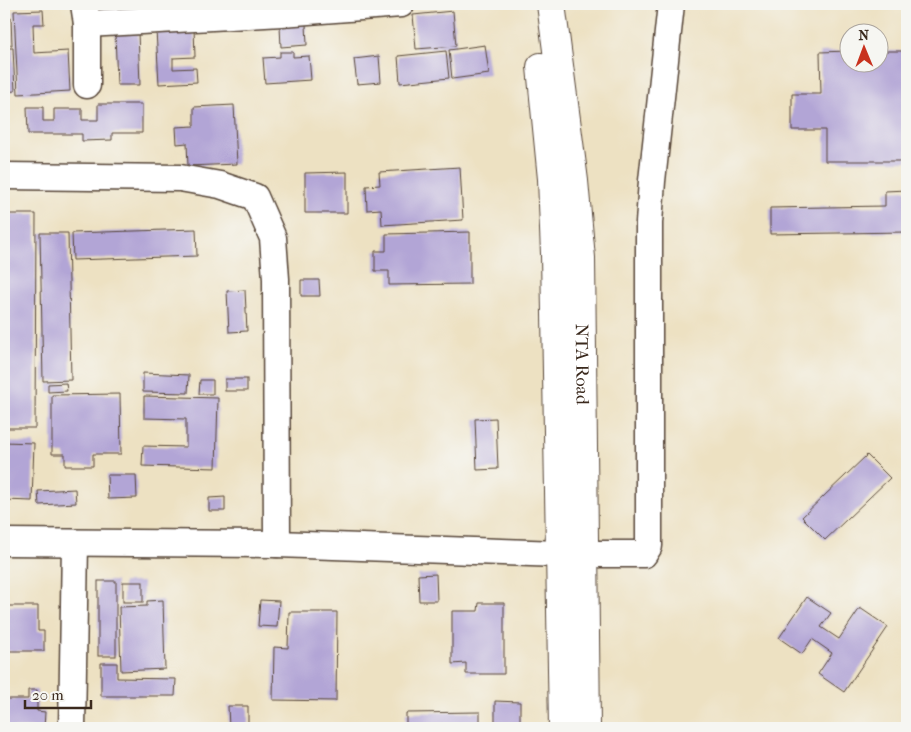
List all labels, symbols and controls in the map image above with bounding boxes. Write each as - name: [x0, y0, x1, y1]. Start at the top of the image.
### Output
- north arrow: [838, 22, 888, 72]
- text: N: [858, 27, 870, 44]
- street label: NTA Road: [571, 324, 593, 405]
- scale bar: [25, 677, 91, 709]
- text: 20 m: [32, 686, 64, 704]

